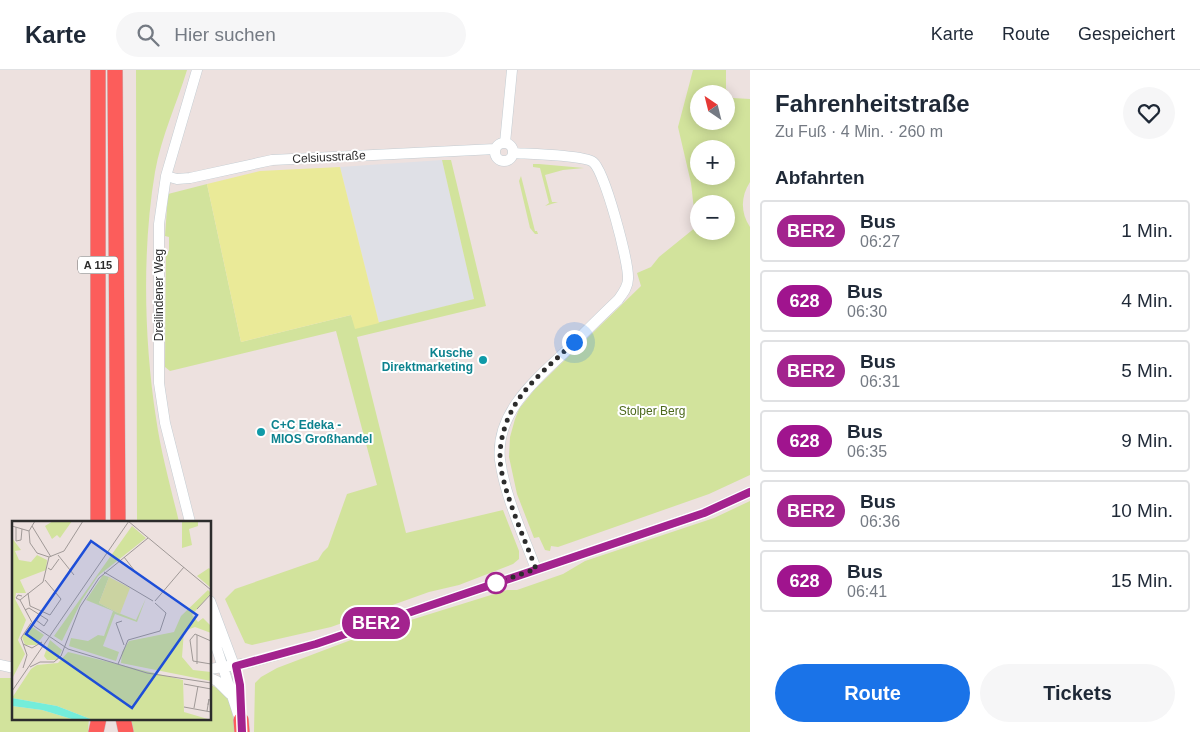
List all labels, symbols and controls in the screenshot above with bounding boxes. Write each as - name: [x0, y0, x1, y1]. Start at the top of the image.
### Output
- search box: [116, 12, 466, 57]
- text: Karte: [25, 21, 86, 48]
- icon: search: [134, 21, 162, 49]
- text: Hier suchen: [174, 24, 276, 45]
- text: Karte: [931, 24, 974, 44]
- text: Route: [1002, 24, 1050, 44]
- text: Gespeichert: [1078, 24, 1175, 44]
- north arrow: [690, 85, 735, 130]
- map controls: [690, 85, 735, 240]
- button: heart: [1123, 87, 1175, 139]
- text: Fahrenheitstraße: [775, 90, 970, 117]
- text: Zu Fuß · 4 Min. · 260 m: [775, 123, 943, 140]
- button: +: [690, 140, 735, 185]
- street label: Celsiusstraße: [292, 148, 366, 166]
- text: Abfahrten: [775, 167, 865, 188]
- button: −: [690, 195, 735, 240]
- text: Bus: [860, 211, 896, 232]
- text: 1 Min.: [1121, 220, 1173, 241]
- text: BER2: [787, 221, 835, 241]
- text: 06:27: [860, 233, 900, 250]
- street label: Dreilindener Weg: [152, 249, 166, 341]
- road number: A 115: [78, 256, 118, 274]
- text: Bus: [847, 281, 883, 302]
- text: 4 Min.: [1121, 290, 1173, 311]
- text: 628: [789, 291, 820, 311]
- text: 06:30: [847, 303, 887, 320]
- your location: [562, 330, 587, 355]
- place label: Kusche Direktmarketing: [382, 346, 473, 374]
- text: Bus: [860, 351, 896, 372]
- marker: Kusche Direktmarketing: [477, 354, 489, 366]
- text: 5 Min.: [1121, 360, 1173, 381]
- text: BER2: [787, 361, 835, 381]
- text: 06:31: [860, 373, 900, 390]
- park label: Stolper Berg: [619, 404, 685, 418]
- place label: C+C Edeka - MIOS Großhandel: [271, 418, 372, 446]
- text: Bus: [847, 421, 883, 442]
- marker: C+C Edeka - MIOS Großhandel: [255, 426, 267, 438]
- text: 9 Min.: [1121, 430, 1173, 451]
- text: 628: [789, 431, 820, 451]
- text: 06:35: [847, 443, 887, 460]
- text: Bus: [860, 491, 896, 512]
- text: 10 Min.: [1111, 500, 1173, 521]
- text: BER2: [787, 501, 835, 521]
- text: 06:36: [860, 513, 900, 530]
- inset map: [12, 521, 211, 720]
- text: Bus: [847, 561, 883, 582]
- text: 15 Min.: [1111, 570, 1173, 591]
- text: 628: [789, 571, 820, 591]
- unlabelled marker: [485, 572, 507, 594]
- text: 06:41: [847, 583, 887, 600]
- line badge: BER2: [341, 607, 411, 639]
- text: BER2: [352, 613, 400, 633]
- button: Route: [775, 664, 970, 722]
- button: Tickets: [980, 664, 1175, 722]

